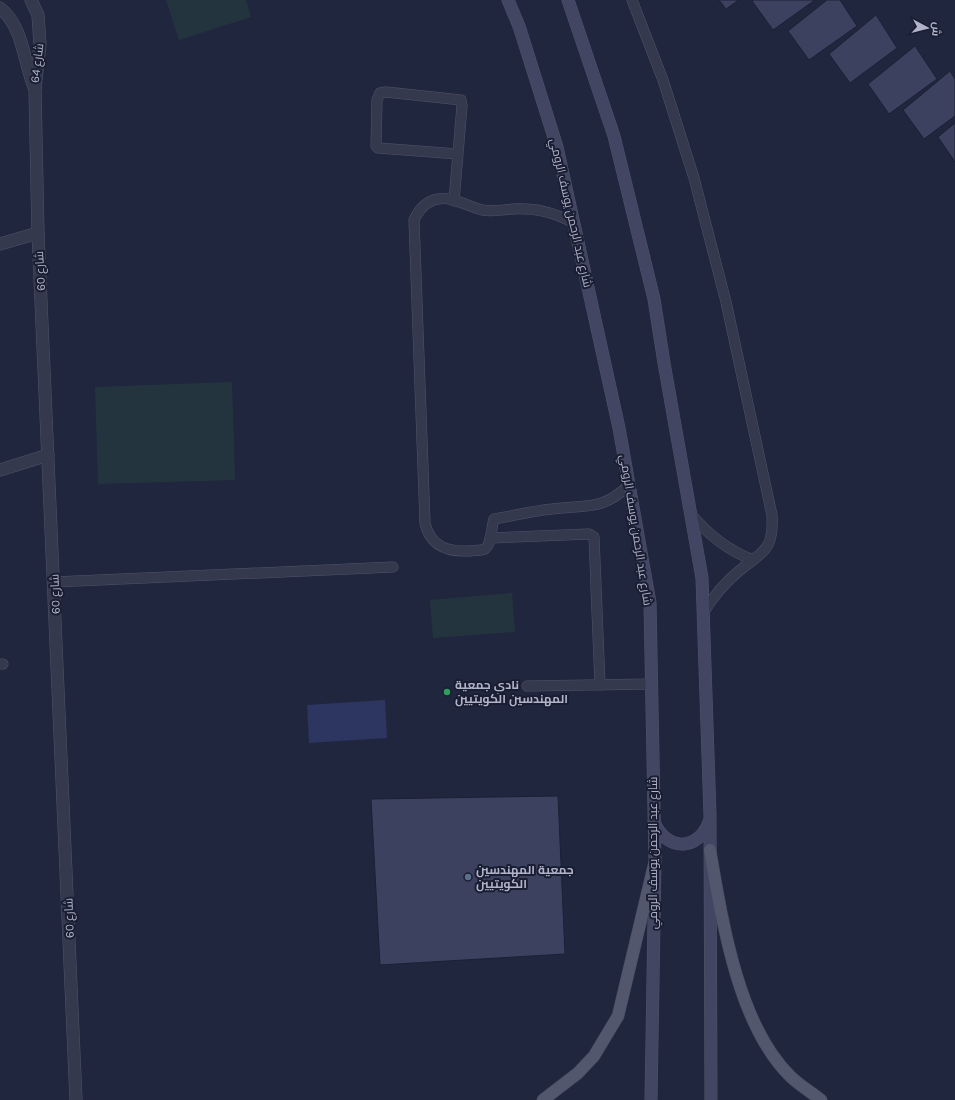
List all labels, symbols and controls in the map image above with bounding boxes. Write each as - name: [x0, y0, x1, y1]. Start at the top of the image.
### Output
- north arrow: [907, 8, 947, 48]
- text: ش: [929, 21, 944, 37]
- street label: شارع 64: [28, 42, 47, 84]
- street label: شارع عبد الرحمن يوسف الرومي: [544, 137, 595, 290]
- street label: شارع 60: [32, 250, 49, 291]
- street label: شارع عبد الرحمن يوسف الرومي: [614, 454, 655, 607]
- street label: شارع 60: [47, 574, 64, 614]
- place label: نادي جمعية المهندسين الكويتيين: [455, 678, 568, 707]
- marker: نادي جمعية المهندسين الكويتيين: [442, 687, 452, 697]
- street label: شارع عبد الرحمن يوسف الرومي: [646, 777, 663, 929]
- place label: جمعية المهندسين الكويتيين: [476, 863, 574, 892]
- marker: جمعية المهندسين الكويتيين: [463, 872, 473, 882]
- street label: شارع 60: [61, 898, 78, 938]

